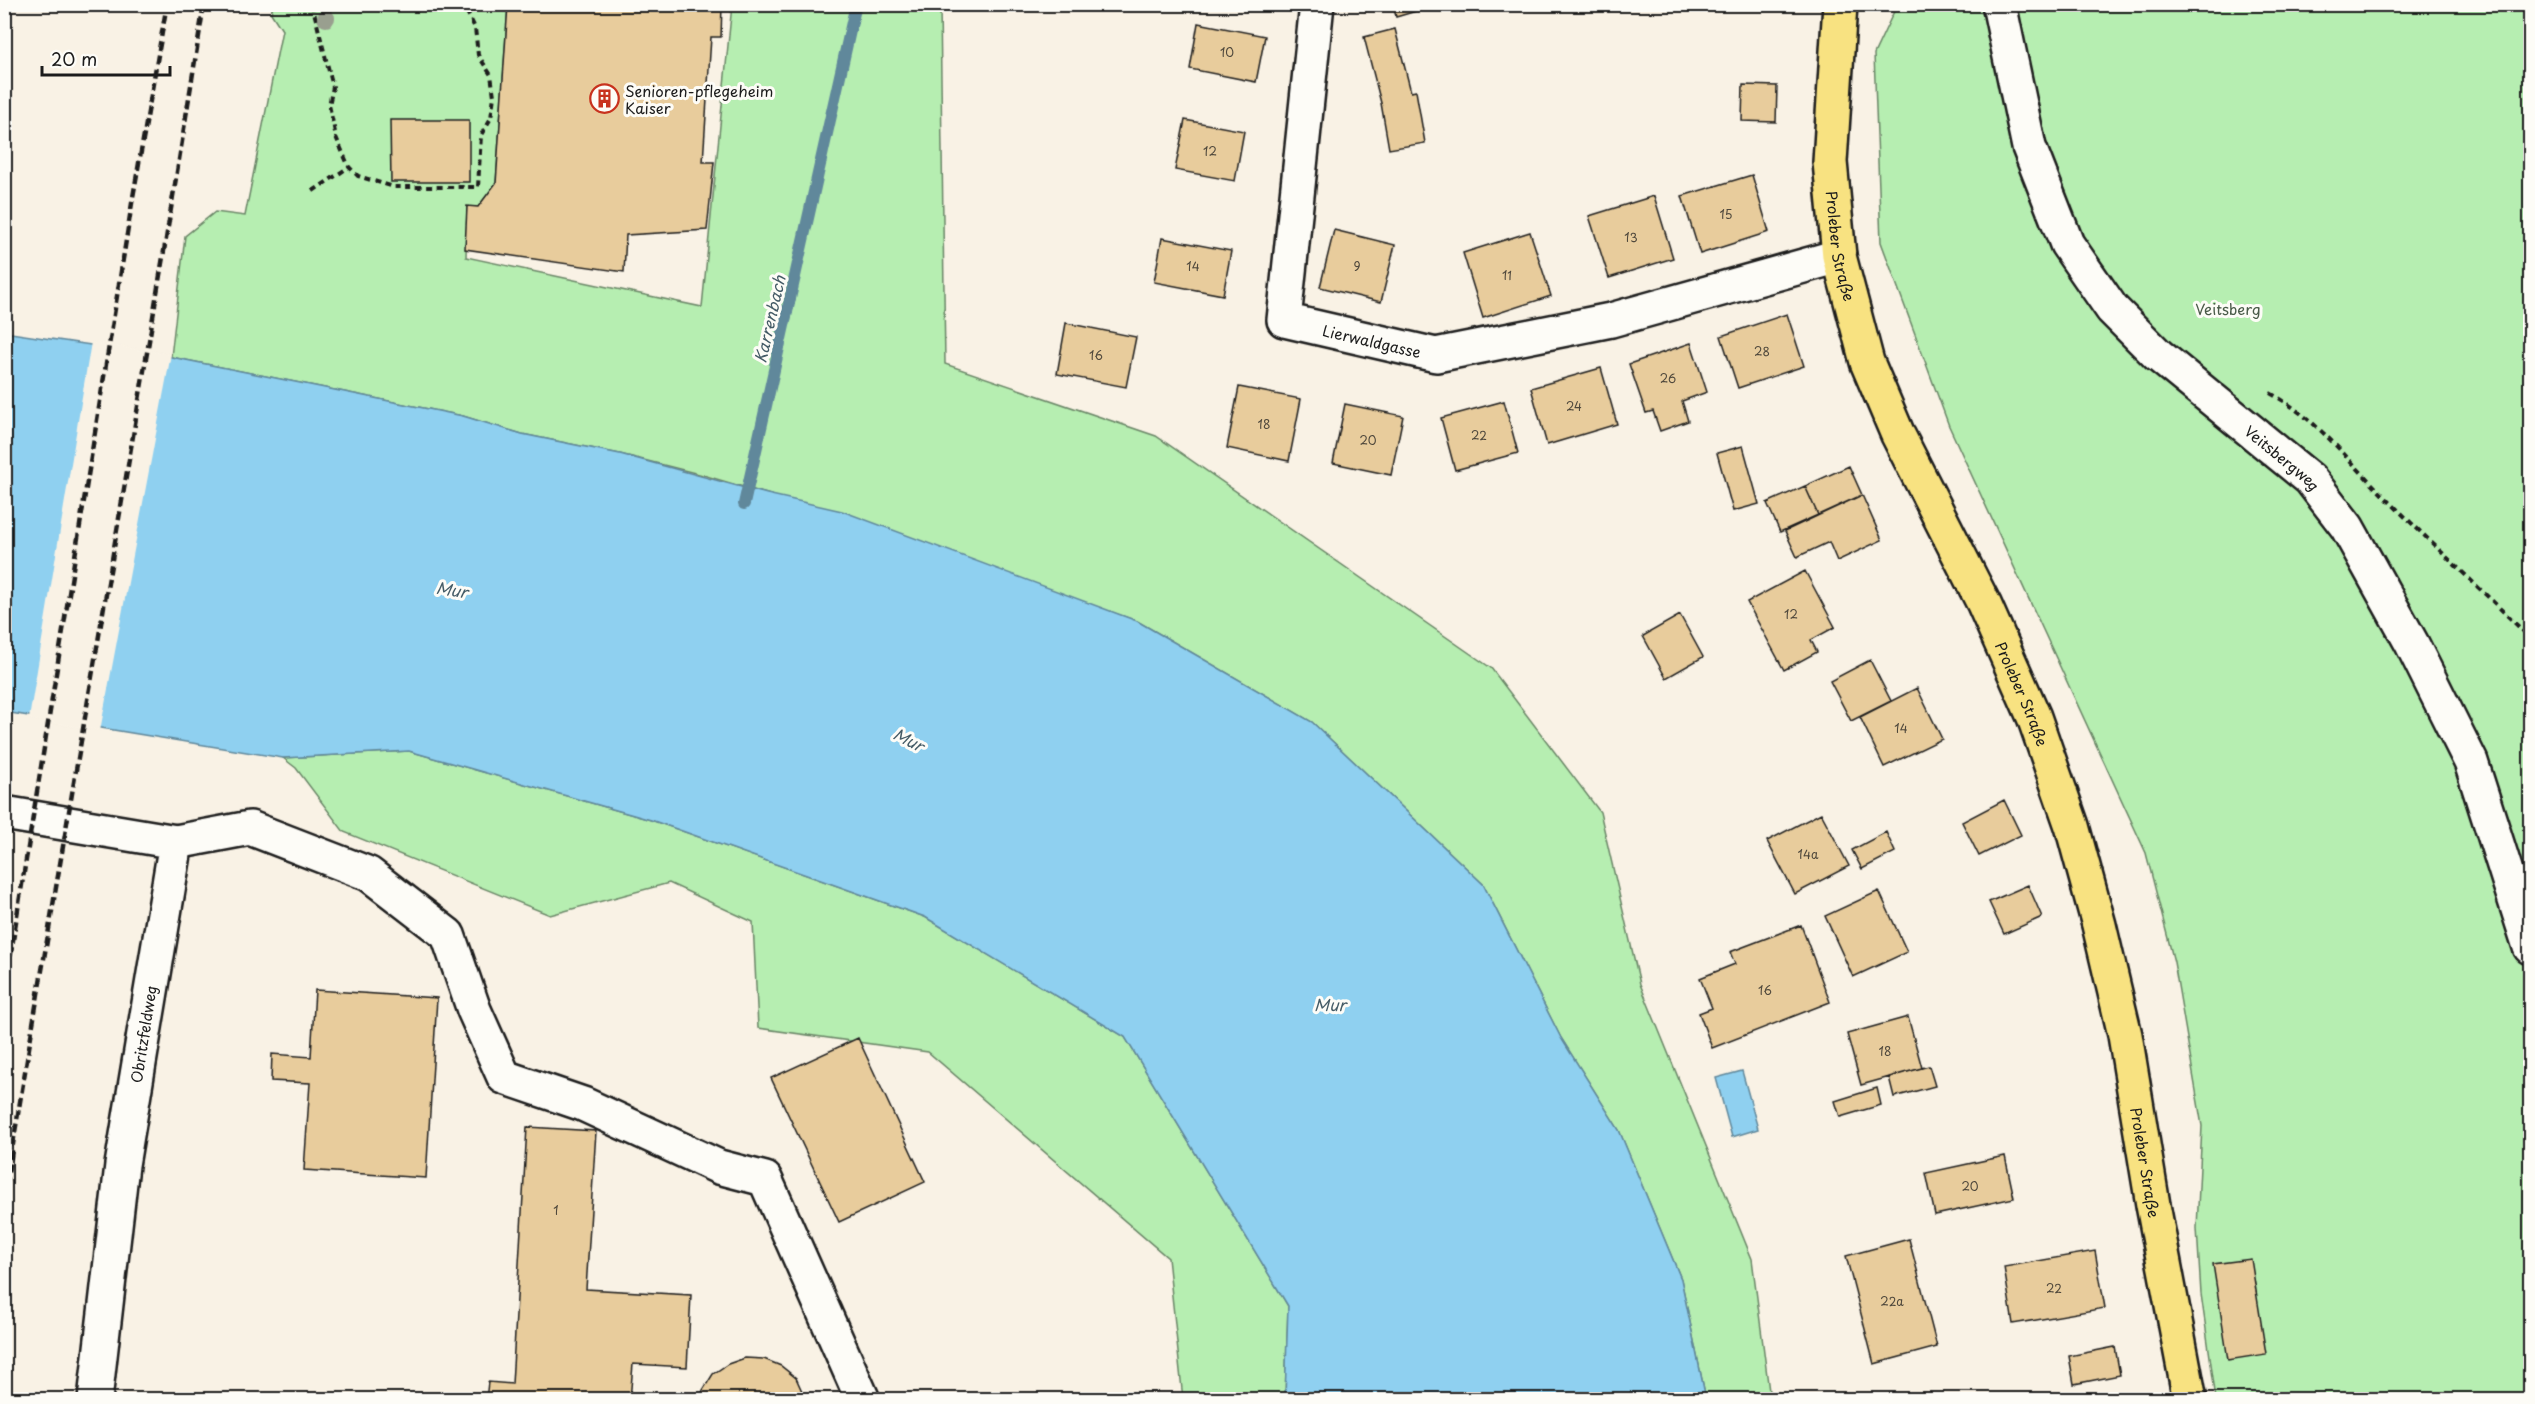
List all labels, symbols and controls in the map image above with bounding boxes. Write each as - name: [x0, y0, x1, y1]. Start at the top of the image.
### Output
- scale bar: [42, 39, 170, 77]
- house number: 10: [1220, 43, 1234, 61]
- text: 20 m: [51, 45, 97, 72]
- place label: Senioren-pflegeheim Kaiser: [625, 79, 773, 119]
- building icon: Senioren-pflegeheim Kaiser: [588, 83, 620, 115]
- house number: 12: [1203, 142, 1217, 160]
- street label: Proleber Straße: [1821, 190, 1862, 304]
- house number: 15: [1719, 205, 1733, 223]
- house number: 13: [1624, 228, 1638, 246]
- house number: 14: [1186, 257, 1200, 275]
- house number: 9: [1353, 257, 1361, 275]
- house number: 11: [1502, 266, 1512, 284]
- water label: Karrenbach: [747, 272, 791, 365]
- park label: Veitsberg: [2195, 297, 2261, 320]
- street label: Lierwaldgasse: [1321, 318, 1423, 363]
- house number: 28: [1754, 342, 1770, 360]
- house number: 16: [1089, 346, 1103, 364]
- house number: 26: [1660, 369, 1676, 387]
- house number: 24: [1566, 397, 1582, 415]
- house number: 18: [1258, 415, 1270, 433]
- street label: Veitsbergweg: [2240, 419, 2326, 495]
- house number: 22: [1471, 426, 1487, 444]
- house number: 20: [1359, 431, 1377, 449]
- water label: Mur: [434, 575, 472, 604]
- house number: 12: [1784, 605, 1798, 623]
- street label: Proleber Straße: [1990, 638, 2055, 749]
- house number: 14: [1894, 719, 1908, 737]
- water label: Mur: [889, 721, 931, 758]
- house number: 14a: [1798, 845, 1819, 863]
- house number: 16: [1758, 981, 1772, 999]
- street label: Obritzfeldweg: [124, 983, 162, 1085]
- water label: Mur: [1314, 992, 1348, 1016]
- house number: 18: [1879, 1042, 1891, 1060]
- street label: Proleber Straße: [2126, 1105, 2167, 1220]
- house number: 20: [1961, 1177, 1979, 1195]
- house number: 1: [553, 1201, 559, 1219]
- house number: 22: [2046, 1279, 2062, 1297]
- house number: 22a: [1880, 1292, 1904, 1310]

